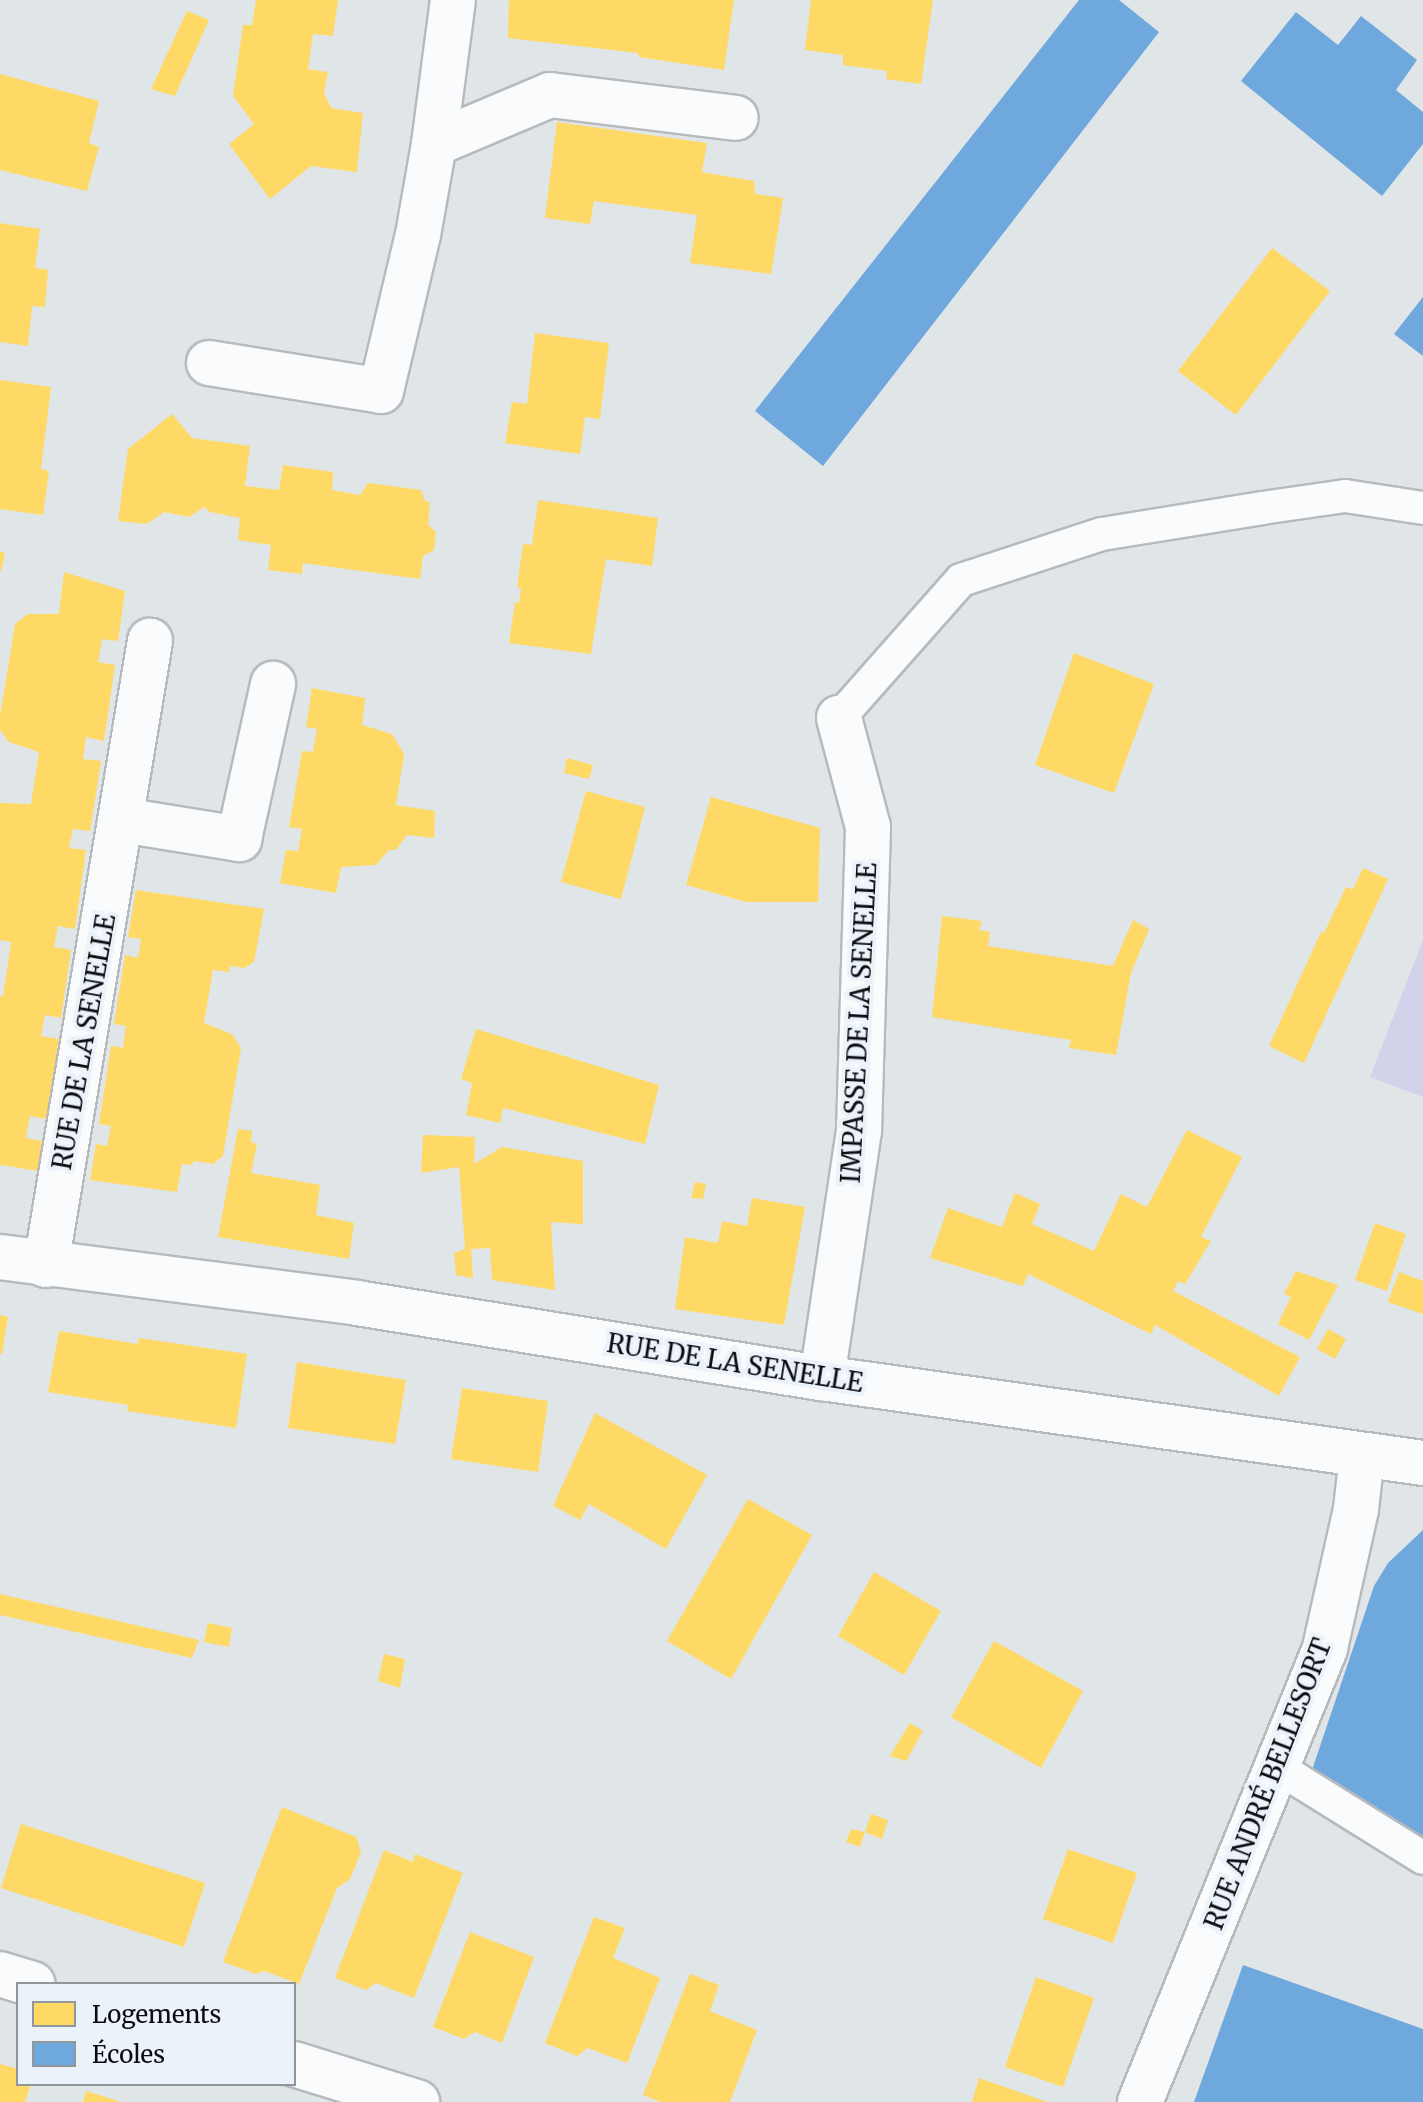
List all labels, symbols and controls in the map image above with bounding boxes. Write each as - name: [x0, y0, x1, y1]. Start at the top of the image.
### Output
- street label: IMPASSE DE LA SENELLE: [835, 862, 883, 1184]
- street label: RUE DE LA SENELLE: [46, 912, 122, 1172]
- street label: RUE DE LA SENELLE: [605, 1327, 865, 1399]
- street label: RUE ANDRÉ BELLESORT: [1198, 1634, 1338, 1934]
- legend: [16, 1982, 296, 2086]
- text: Logements: [92, 1999, 221, 2030]
- text: Écoles: [92, 2039, 165, 2070]

